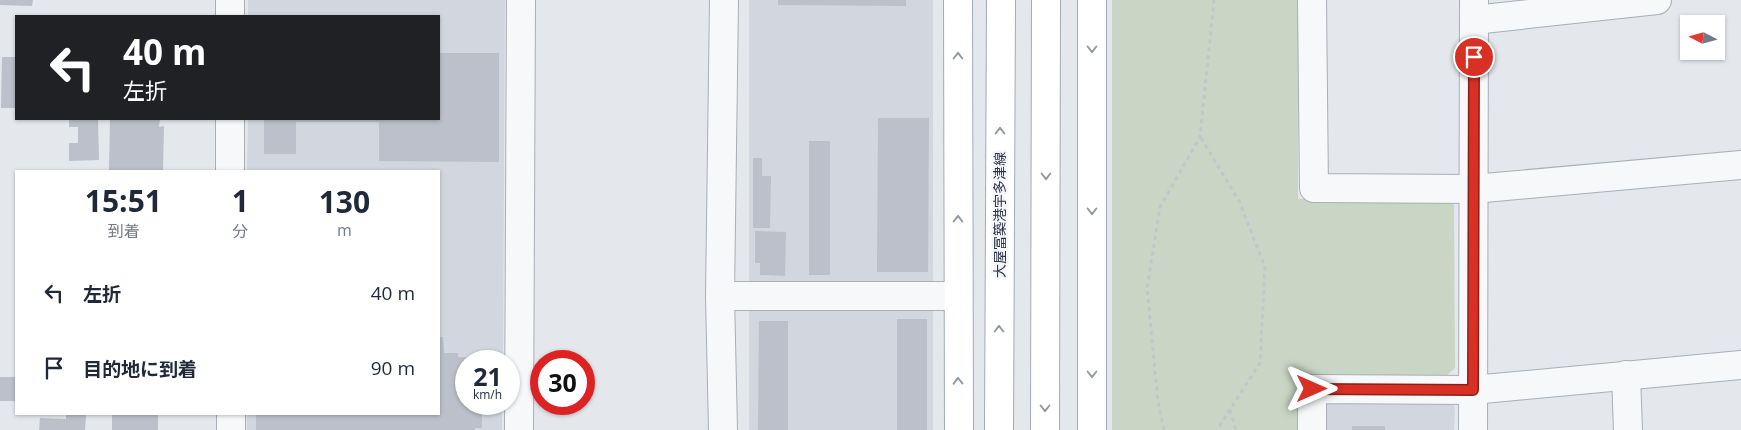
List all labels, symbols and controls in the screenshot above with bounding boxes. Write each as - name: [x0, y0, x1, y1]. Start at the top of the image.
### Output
- north arrow: [1680, 15, 1725, 60]
- map controls: [1680, 15, 1725, 60]
- text: 40 m: [123, 28, 206, 75]
- icon: left: [40, 35, 105, 100]
- pin: [1453, 36, 1495, 78]
- icon: arrive: [1460, 43, 1488, 71]
- one-way arrow: [1087, 45, 1097, 53]
- one-way arrow: [953, 52, 963, 60]
- text: 左折: [123, 75, 167, 105]
- one-way arrow: [995, 127, 1005, 135]
- street label: 大屋冨築港宇多津線: [990, 152, 1009, 278]
- one-way arrow: [1041, 172, 1051, 180]
- text: 15:51: [85, 180, 162, 221]
- text: 1: [232, 180, 249, 221]
- text: 130: [319, 181, 370, 222]
- one-way arrow: [1087, 208, 1097, 215]
- one-way arrow: [953, 215, 963, 222]
- text: m: [337, 219, 352, 241]
- text: 到着: [107, 220, 139, 242]
- text: 分: [232, 220, 248, 242]
- icon: left: [40, 279, 68, 307]
- text: 40 m: [371, 280, 415, 306]
- text: 左折: [83, 281, 121, 307]
- one-way arrow: [994, 325, 1004, 332]
- speed limit sign: 30: [530, 350, 595, 415]
- icon: arrive: [40, 354, 68, 382]
- text: 90 m: [371, 355, 415, 381]
- text: 目的地に到着: [83, 356, 197, 382]
- text: 21: [473, 359, 502, 393]
- position arrow: [1285, 362, 1337, 414]
- one-way arrow: [1087, 370, 1097, 378]
- one-way arrow: [953, 377, 964, 385]
- text: km/h: [473, 386, 502, 403]
- one-way arrow: [1040, 404, 1050, 412]

